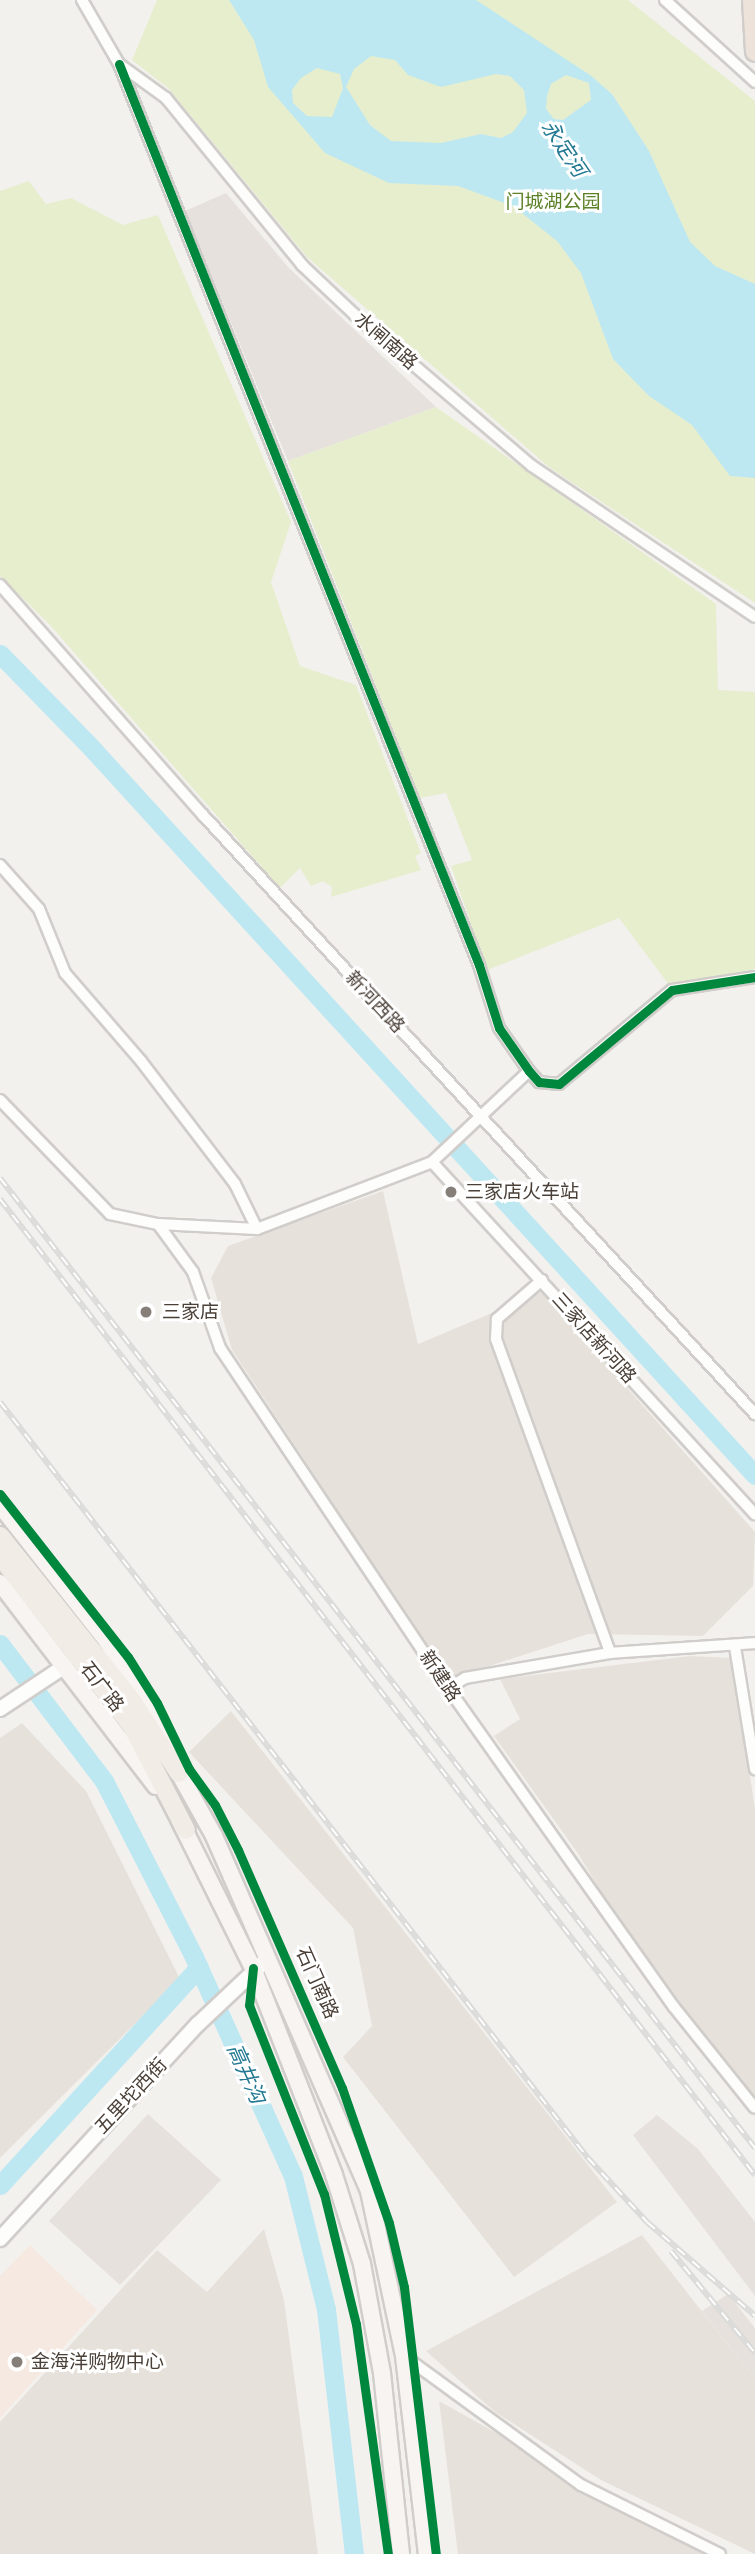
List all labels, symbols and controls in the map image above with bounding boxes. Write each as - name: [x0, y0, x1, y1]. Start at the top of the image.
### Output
- water label: 永定河: [537, 115, 593, 181]
- park label: 门城湖公园: [506, 191, 600, 213]
- street label: 水闸南路: [350, 307, 422, 375]
- street label: 新河西路: [341, 966, 409, 1038]
- place label: 三家店火车站: [465, 1181, 579, 1203]
- marker: 三家店火车站: [443, 1184, 459, 1200]
- street label: 三家店新河路: [547, 1288, 641, 1388]
- place label: 三家店: [162, 1301, 219, 1323]
- marker: 三家店: [136, 1302, 156, 1322]
- street label: 新建路: [415, 1646, 465, 1706]
- street label: 石广路: [75, 1658, 129, 1716]
- street label: 石门南路: [291, 1944, 343, 2022]
- water label: 高井沟: [223, 2039, 271, 2107]
- street label: 五里坨西街: [90, 2053, 172, 2139]
- place label: 金海洋购物中心: [31, 2351, 164, 2373]
- marker: 金海洋购物中心: [9, 2354, 25, 2370]

